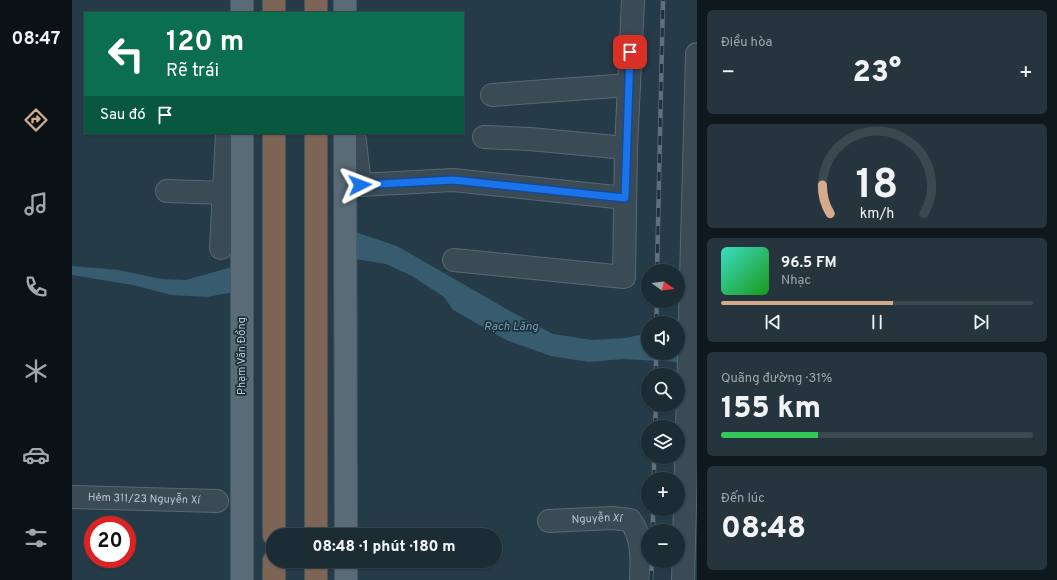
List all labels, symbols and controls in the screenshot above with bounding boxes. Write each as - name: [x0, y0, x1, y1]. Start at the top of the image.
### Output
- text: 120 m: [166, 25, 244, 61]
- text: 08:47: [12, 28, 60, 51]
- icon: left: [100, 28, 152, 80]
- pin: [613, 35, 647, 69]
- text: Điều hòa: [721, 35, 772, 51]
- icon: arrive: [619, 41, 641, 63]
- text: 23°: [853, 55, 901, 92]
- text: Rẽ trái: [166, 60, 219, 83]
- text: −: [721, 60, 735, 87]
- text: +: [1019, 60, 1033, 87]
- icon: arrive: [154, 104, 176, 126]
- icon: directions: [22, 106, 50, 134]
- text: Sau đó: [100, 106, 146, 125]
- text: 18: [856, 160, 898, 213]
- position arrow: [339, 164, 381, 206]
- icon: music: [22, 190, 50, 218]
- text: km/h: [860, 205, 894, 223]
- text: 96.5 FM: [781, 254, 837, 273]
- north arrow: [641, 264, 685, 308]
- map controls: [641, 264, 685, 568]
- icon: phone: [22, 273, 50, 301]
- text: Nhạc: [781, 273, 811, 289]
- icon: previous: [762, 311, 784, 333]
- icon: pause: [866, 311, 888, 333]
- icon: next: [970, 311, 992, 333]
- button: sound: [641, 316, 685, 360]
- street label: Phạm Văn Đồng: [235, 317, 249, 395]
- water label: Rạch Lăng: [484, 319, 539, 335]
- icon: climate: [22, 357, 50, 385]
- button: search: [641, 368, 685, 412]
- text: Quãng đường · 31%: [721, 371, 832, 387]
- text: 155 km: [721, 391, 821, 428]
- button: layers: [641, 420, 685, 464]
- icon: car: [22, 441, 50, 469]
- button: +: [641, 472, 685, 516]
- street label: Hẻm 311/23 Nguyễn Xí: [88, 490, 202, 508]
- text: Đến lúc: [721, 491, 765, 507]
- street label: Nguyễn Xí: [571, 510, 624, 527]
- text: 08:48: [721, 511, 806, 548]
- speed limit sign: 20: [84, 516, 136, 568]
- icon: filters: [22, 524, 50, 552]
- button: −: [641, 524, 685, 568]
- text: 08:48 · 1 phút · 180 m: [313, 538, 455, 557]

